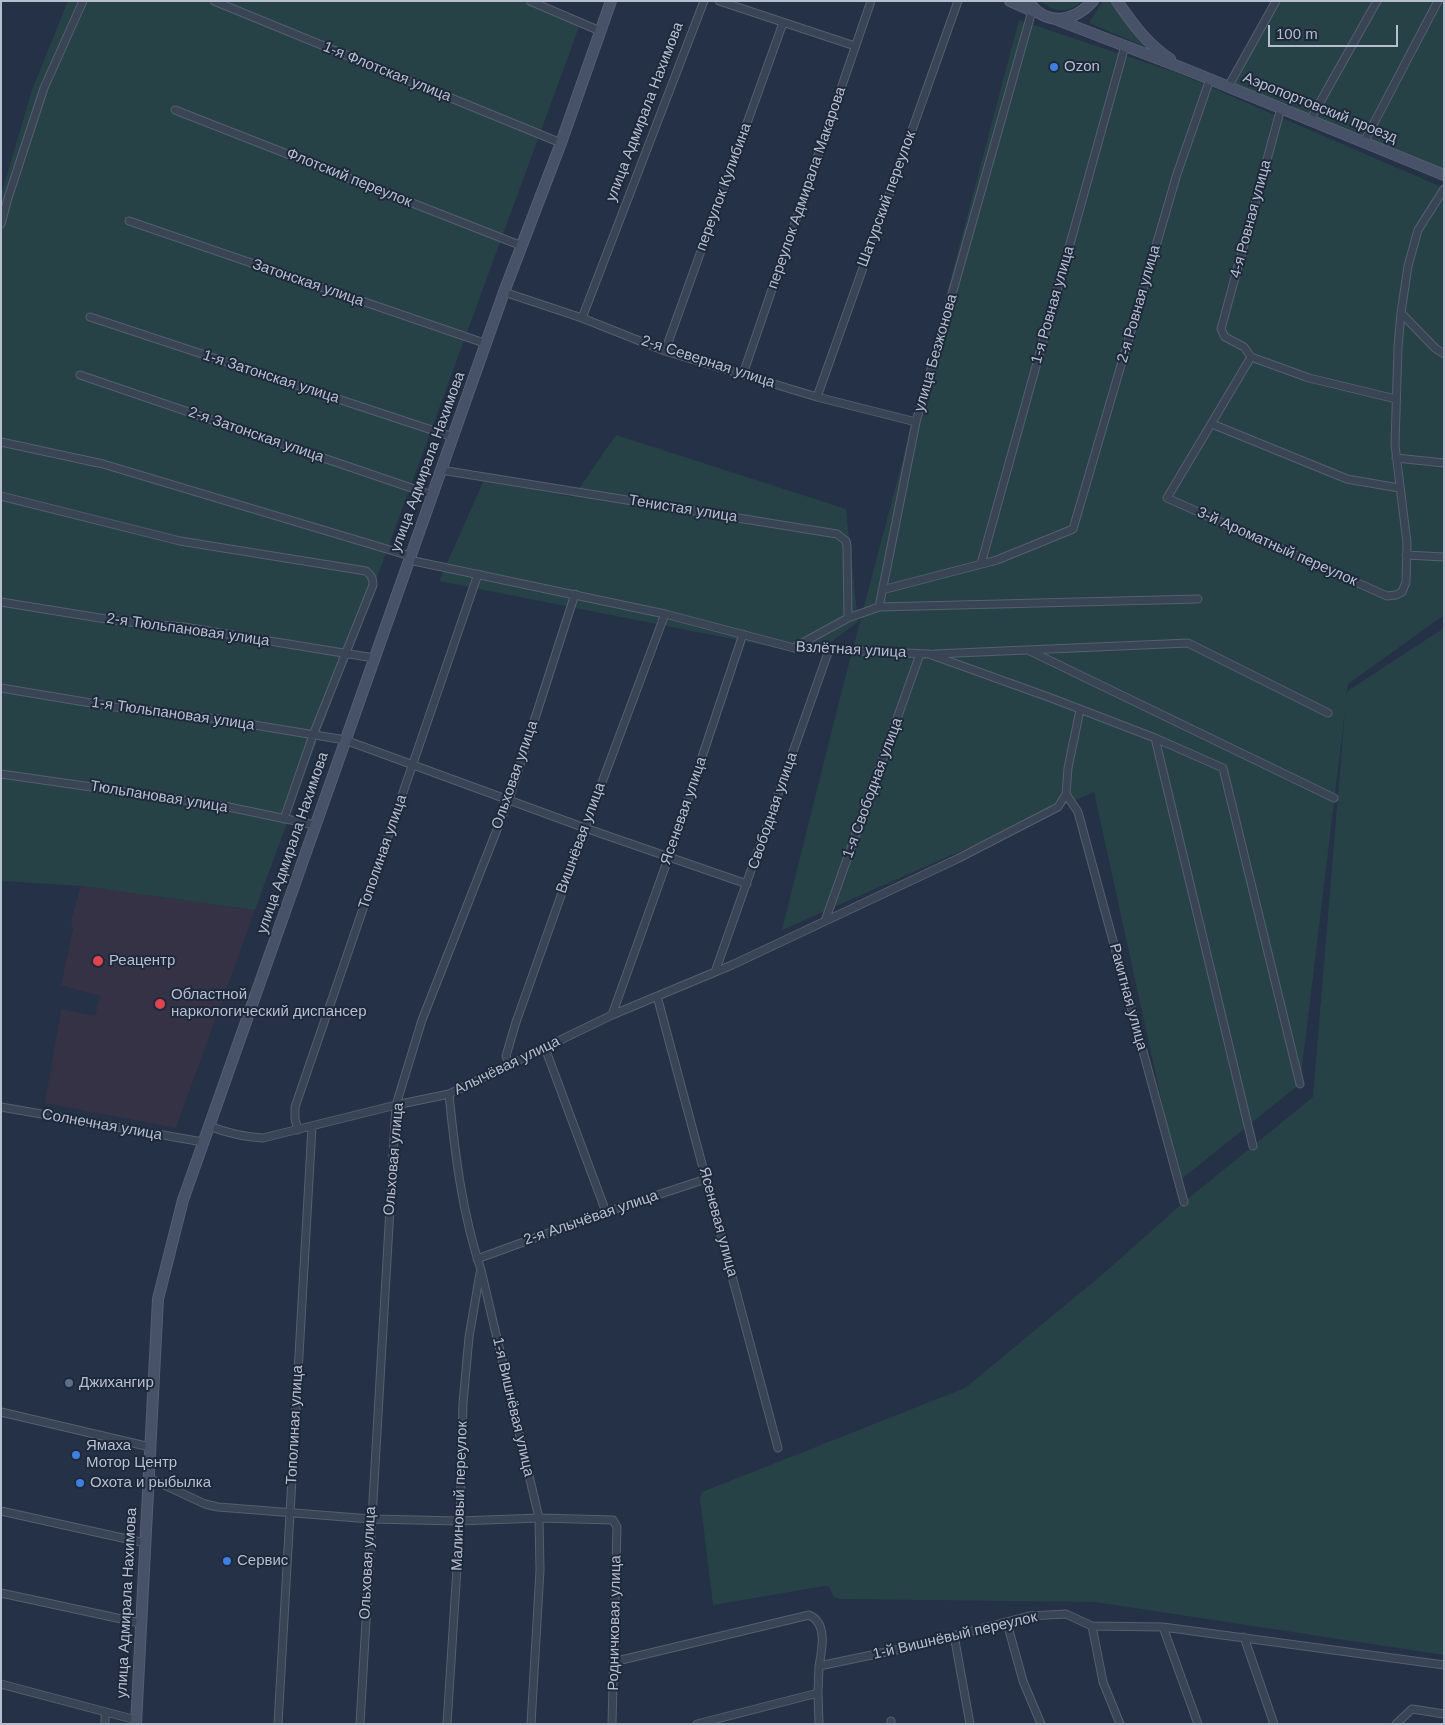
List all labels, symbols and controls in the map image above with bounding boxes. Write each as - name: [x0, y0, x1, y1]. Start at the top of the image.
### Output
- scale bar: [1270, 15, 1400, 47]
- street label: улица Адмирала Нахимова: [602, 20, 688, 204]
- text: 100 m: [1276, 25, 1318, 42]
- street label: 1-я Флотская улица: [320, 38, 454, 106]
- place label: Ozon: [1064, 58, 1100, 76]
- marker: Ozon: [1048, 61, 1060, 73]
- street label: Аэропортовский проезд: [1240, 69, 1400, 147]
- street label: переулок Адмирала Макарова: [764, 85, 850, 291]
- street label: переулок Кулибина: [692, 121, 756, 253]
- street label: Шатурский переулок: [854, 129, 920, 269]
- street label: Флотский переулок: [284, 145, 414, 211]
- street label: 4-я Ровная улица: [1227, 158, 1275, 280]
- street label: 2-я Ровная улица: [1114, 243, 1164, 365]
- street label: 1-я Ровная улица: [1028, 244, 1078, 366]
- street label: Затонская улица: [250, 255, 366, 311]
- street label: улица Безжонова: [911, 292, 961, 414]
- street label: 2-я Северная улица: [639, 332, 777, 392]
- street label: 1-я Затонская улица: [201, 346, 341, 408]
- street label: улица Адмирала Нахимова: [387, 369, 469, 555]
- street label: 2-я Затонская улица: [186, 403, 326, 467]
- street label: Тенистая улица: [628, 492, 738, 526]
- street label: 3-й Ароматный переулок: [1194, 504, 1360, 590]
- street label: 2-я Тюльпановая улица: [105, 610, 271, 650]
- street label: Взлётная улица: [795, 638, 907, 662]
- street label: 1-я Тюльпановая улица: [90, 694, 256, 734]
- street label: 1-я Свободная улица: [839, 715, 907, 861]
- street label: Ольховая улица: [488, 718, 542, 832]
- street label: улица Адмирала Нахимова: [253, 750, 333, 936]
- street label: Свободная улица: [745, 750, 801, 872]
- street label: Ясеневая улица: [657, 755, 711, 867]
- street label: Тюльпановая улица: [89, 777, 229, 817]
- street label: Вишнёвая улица: [553, 780, 609, 896]
- street label: Тополиная улица: [355, 792, 411, 912]
- street label: Ракитная улица: [1105, 942, 1151, 1052]
- place label: Реацентр: [109, 952, 175, 970]
- marker: Реацентр: [91, 954, 105, 968]
- place label: Областной наркологический диспансер: [171, 986, 367, 1021]
- marker: Областной наркологический диспансер: [153, 997, 167, 1011]
- street label: Алычёвая улица: [451, 1033, 563, 1099]
- street label: Ольховая улица: [380, 1102, 408, 1216]
- street label: Солнечная улица: [41, 1106, 163, 1144]
- street label: Ясеневая улица: [695, 1165, 741, 1279]
- street label: 2-я Алычёвая улица: [521, 1187, 661, 1249]
- street label: 1-я Вишнёвая улица: [488, 1336, 538, 1478]
- street label: Тополиная улица: [283, 1365, 307, 1485]
- place label: Джихангир: [79, 1374, 154, 1392]
- marker: Джихангир: [63, 1377, 75, 1389]
- street label: Малиновый переулок: [448, 1421, 472, 1571]
- place label: Ямаха Мотор Центр: [86, 1437, 177, 1472]
- marker: Ямаха Мотор Центр: [70, 1449, 82, 1461]
- place label: Охота и рыбылка: [90, 1474, 211, 1492]
- marker: Охота и рыбылка: [74, 1477, 86, 1489]
- street label: Ольховая улица: [356, 1506, 380, 1620]
- street label: улица Адмирала Нахимова: [113, 1507, 141, 1699]
- place label: Сервис: [237, 1552, 288, 1570]
- marker: Сервис: [221, 1555, 233, 1567]
- street label: Родничковая улица: [605, 1555, 625, 1691]
- street label: 1-й Вишнёвый переулок: [871, 1608, 1039, 1664]

